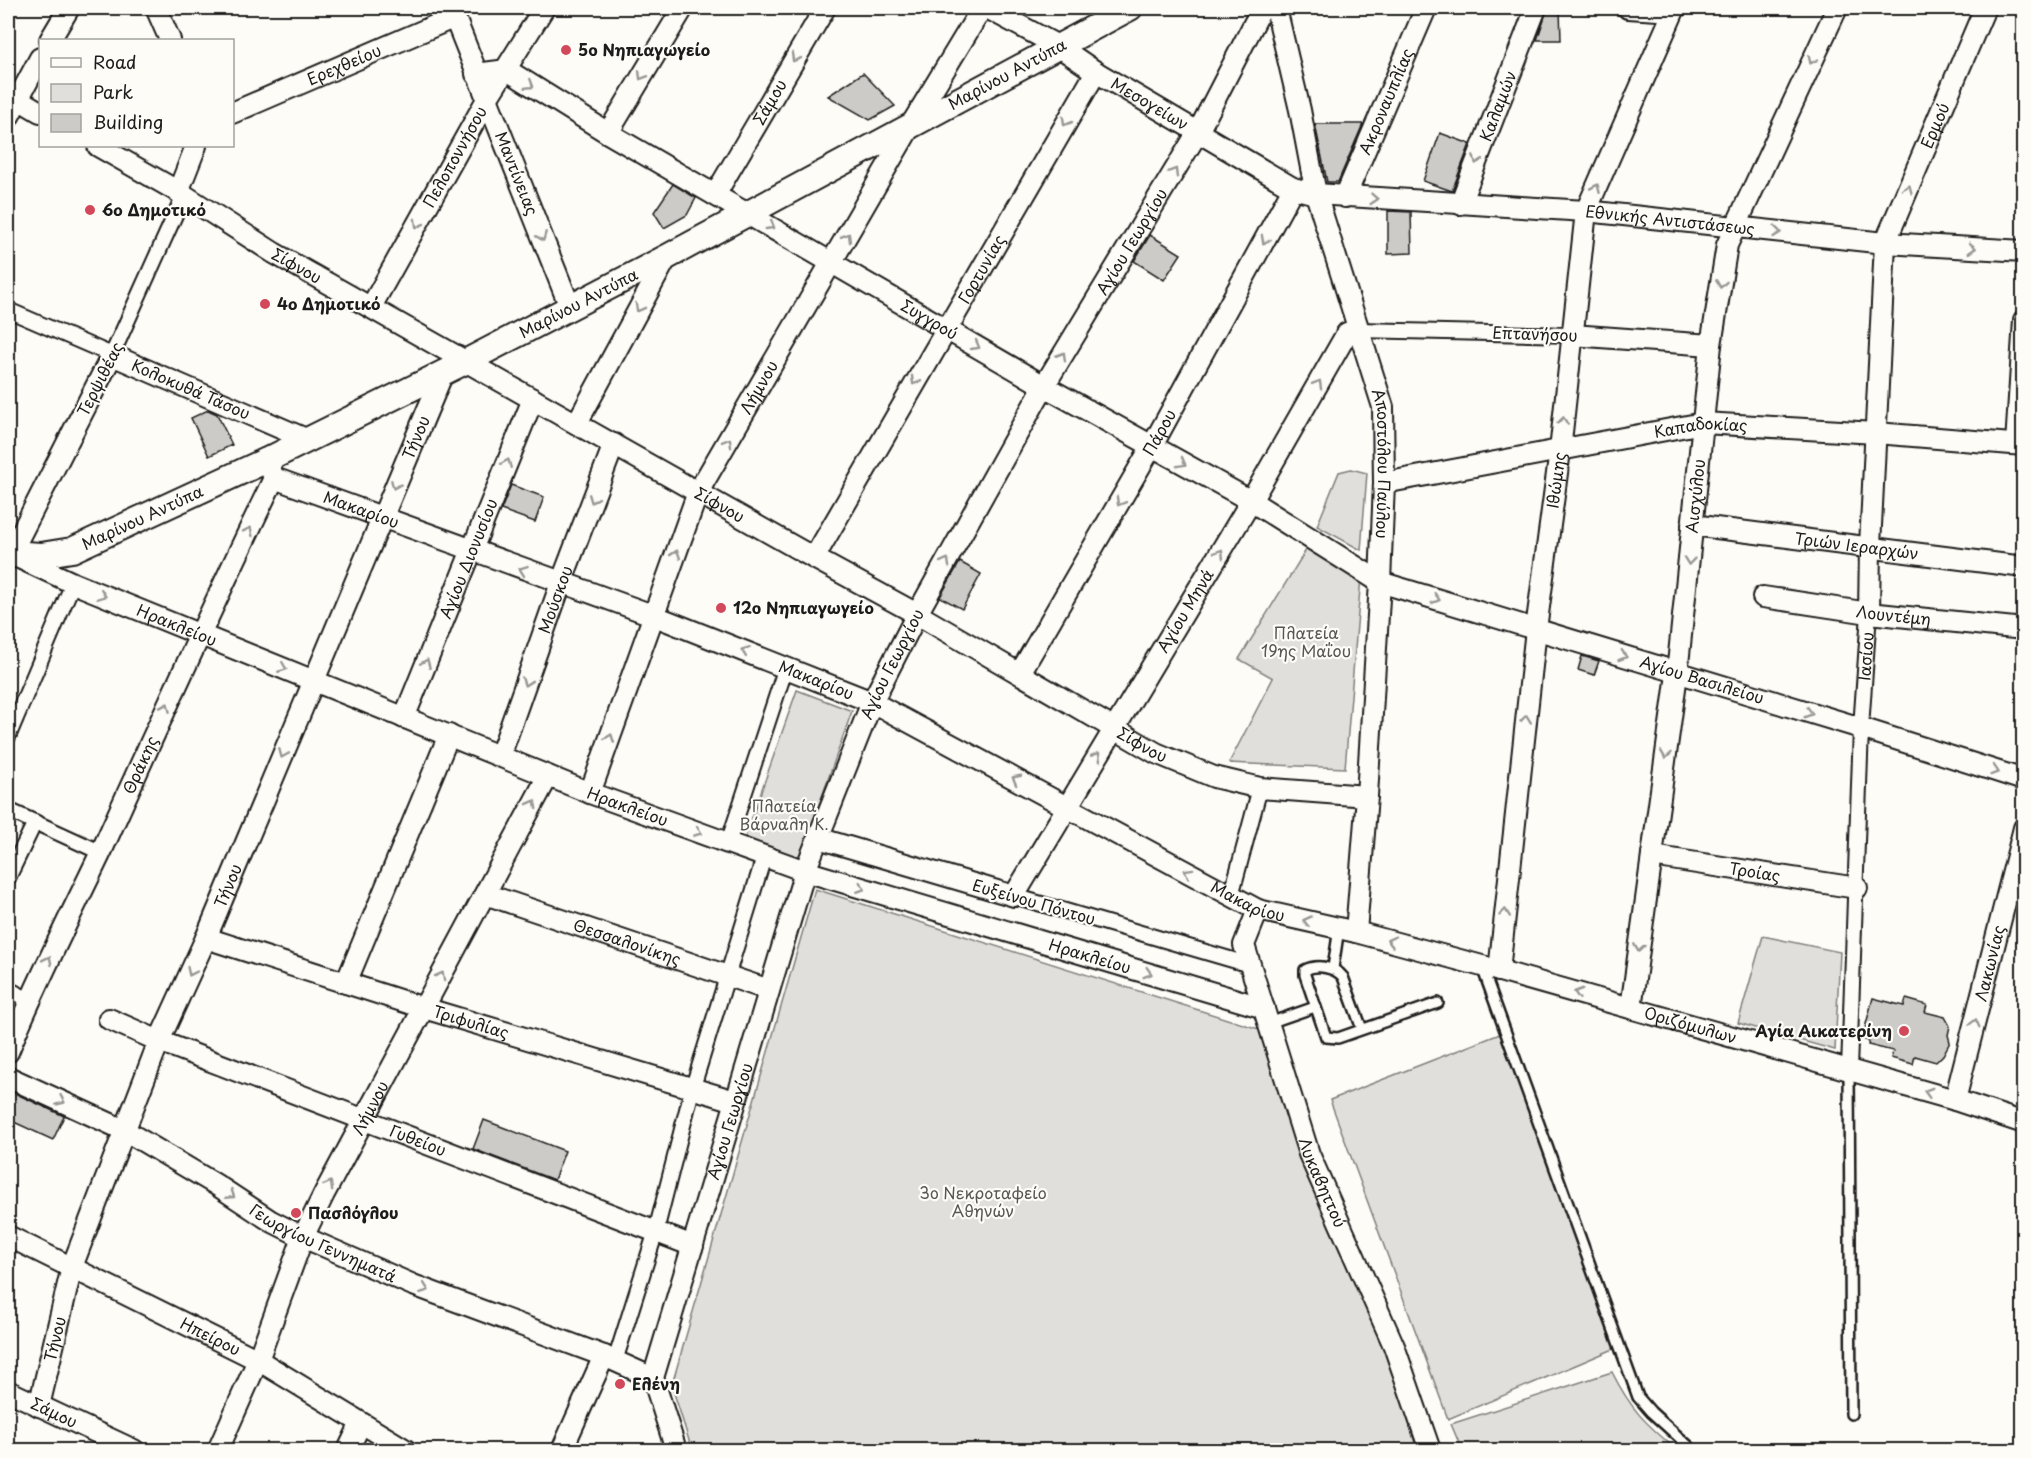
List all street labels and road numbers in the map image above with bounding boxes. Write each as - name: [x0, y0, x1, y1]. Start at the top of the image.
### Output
- street label: Μαρίνου Αντύπα: [943, 31, 1071, 115]
- street label: Ερεχθείου: [303, 37, 385, 90]
- street label: Ακροναυπλίας: [1352, 44, 1418, 158]
- street label: Καλαμών: [1472, 67, 1522, 145]
- street label: Μεσογείων: [1107, 71, 1194, 135]
- street label: Σάμου: [746, 74, 792, 129]
- street label: Ερμού: [1914, 99, 1954, 152]
- street label: Πελοποννήσου: [416, 101, 492, 211]
- street label: Μαντίνειας: [490, 127, 545, 219]
- street label: Αγίου Γεωργίου: [1089, 183, 1172, 299]
- street label: Εθνικής Αντιστάσεως: [1584, 198, 1756, 240]
- street label: Γορτυνίας: [951, 230, 1010, 308]
- street label: Σίφνου: [268, 241, 326, 289]
- street label: Μαρίνου Αντύπα: [514, 261, 642, 343]
- street label: Συγγρού: [897, 293, 963, 345]
- street label: Επτανήσου: [1492, 320, 1578, 346]
- street label: Τερψιθέας: [70, 337, 128, 420]
- street label: Κολοκυθά Τάσου: [128, 352, 254, 425]
- street label: Λήμνου: [733, 355, 783, 418]
- street label: Αποστόλου Παύλου: [1367, 385, 1397, 539]
- street label: Πάρου: [1136, 404, 1181, 460]
- street label: Καπαδοκίας: [1652, 410, 1748, 443]
- street label: Τήνου: [395, 411, 435, 463]
- street label: Ιθώμης: [1539, 450, 1571, 510]
- street label: Αισχύλου: [1679, 458, 1710, 534]
- street label: Μαρίνου Αντύπα: [77, 478, 207, 555]
- street label: Σίφνου: [691, 480, 750, 528]
- street label: Μακαρίου: [320, 484, 403, 533]
- street label: Αγίου Διονυσίου: [432, 494, 503, 622]
- street label: Τριών Ιεραρχών: [1793, 525, 1920, 565]
- street label: Μούσκου: [531, 562, 578, 636]
- street label: Αγίου Μηνά: [1150, 564, 1219, 657]
- street label: Ηρακλείου: [133, 597, 221, 651]
- street label: Λουντέμη: [1855, 598, 1932, 630]
- street label: Αγίου Γεωργίου: [853, 604, 929, 722]
- street label: Ιασίου: [1851, 631, 1879, 682]
- street label: Αγίου Βασιλείου: [1637, 649, 1767, 709]
- street label: Μακαρίου: [775, 653, 858, 705]
- street label: Σίφνου: [1113, 720, 1171, 767]
- street label: Θράκης: [116, 732, 163, 798]
- street label: Ηρακλείου: [584, 780, 672, 831]
- street label: Τροίας: [1728, 855, 1782, 887]
- street label: Τήνου: [207, 860, 247, 911]
- street label: Ευξείνου Πόντου: [970, 872, 1099, 930]
- street label: Μακαρίου: [1207, 874, 1287, 927]
- street label: Θεσσαλονίκης: [570, 912, 684, 970]
- street label: Λακωνίας: [1967, 922, 2010, 1004]
- street label: Ηρακλείου: [1046, 931, 1134, 979]
- street label: Τριφυλίας: [430, 998, 512, 1044]
- street label: Οριζόμυλων: [1642, 1000, 1740, 1049]
- street label: Αγίου Γεωργίου: [700, 1060, 758, 1182]
- street label: Λήμνου: [345, 1076, 394, 1139]
- street label: Γυθείου: [386, 1118, 450, 1161]
- street label: Λυκαβηττού: [1294, 1134, 1353, 1231]
- street label: Γεωργίου Γεννηματά: [245, 1197, 401, 1287]
- street label: Ηπείρου: [177, 1310, 245, 1361]
- street label: Τήνου: [37, 1314, 71, 1364]
- street label: Σάμου: [27, 1390, 82, 1433]

